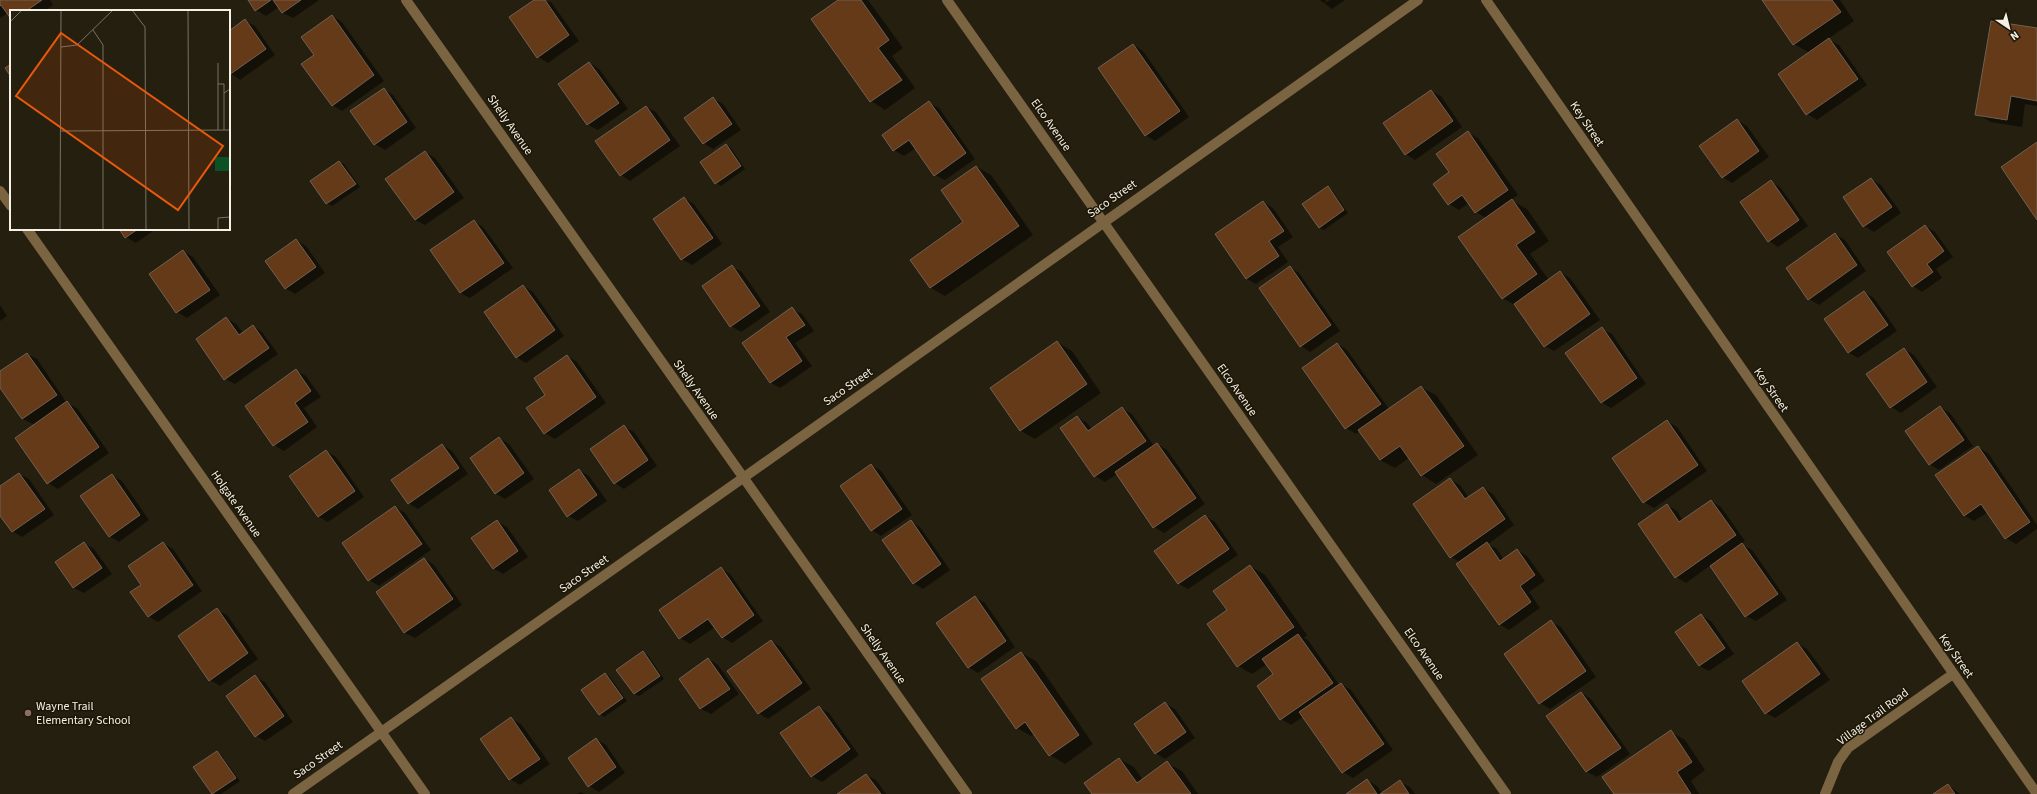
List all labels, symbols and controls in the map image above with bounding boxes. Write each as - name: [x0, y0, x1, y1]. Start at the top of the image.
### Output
- north arrow: [1989, 8, 2029, 48]
- inset map: [10, 10, 230, 230]
- text: N: [2007, 28, 2022, 44]
- street label: Shelly Avenue: [483, 91, 537, 159]
- street label: Elco Avenue: [1027, 95, 1075, 155]
- street label: Key Street: [1566, 98, 1608, 150]
- street label: Saco Street: [1084, 176, 1140, 222]
- street label: Shelly Avenue: [669, 356, 723, 424]
- street label: Elco Avenue: [1213, 360, 1261, 420]
- street label: Saco Street: [820, 364, 876, 410]
- street label: Key Street: [1749, 364, 1793, 416]
- street label: Holgate Avenue: [207, 467, 265, 541]
- street label: Saco Street: [556, 551, 612, 597]
- street label: Shelly Avenue: [856, 620, 910, 688]
- street label: Elco Avenue: [1400, 624, 1448, 684]
- street label: Key Street: [1934, 630, 1978, 682]
- street label: Village Trail Road: [1834, 684, 1912, 750]
- place label: Wayne Trail Elementary School: [36, 698, 131, 729]
- marker: Wayne Trail Elementary School: [23, 708, 33, 718]
- street label: Saco Street: [290, 737, 346, 783]

